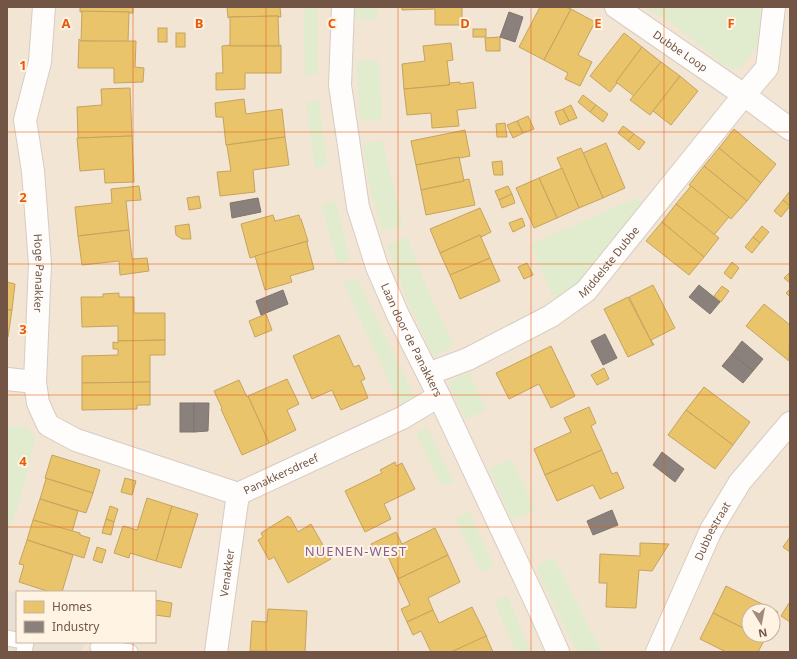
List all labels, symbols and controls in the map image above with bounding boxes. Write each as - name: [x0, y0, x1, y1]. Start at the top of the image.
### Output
- text: A: [62, 14, 71, 32]
- text: B: [195, 14, 203, 32]
- text: C: [328, 14, 336, 32]
- text: D: [460, 14, 470, 32]
- text: E: [594, 14, 602, 32]
- text: F: [727, 14, 735, 32]
- street label: Dubbe Loop: [650, 27, 711, 75]
- text: 1: [19, 56, 27, 74]
- text: 2: [19, 188, 27, 206]
- street label: Middelste Dubbe: [575, 223, 642, 301]
- street label: Hoge Panakker: [31, 233, 48, 313]
- street label: Laan door de Panakkers: [378, 281, 446, 399]
- text: 3: [19, 320, 27, 338]
- street label: Panakkersdreef: [241, 449, 321, 498]
- text: 4: [19, 452, 27, 470]
- street label: Dubbestraat: [690, 499, 733, 563]
- district label: NUENEN-WEST: [305, 542, 407, 560]
- street label: Venakker: [216, 547, 237, 598]
- legend: [16, 591, 156, 643]
- text: Homes: [52, 598, 92, 615]
- north arrow: [741, 603, 781, 643]
- text: Industry: [52, 618, 100, 635]
- text: N: [757, 625, 769, 642]

